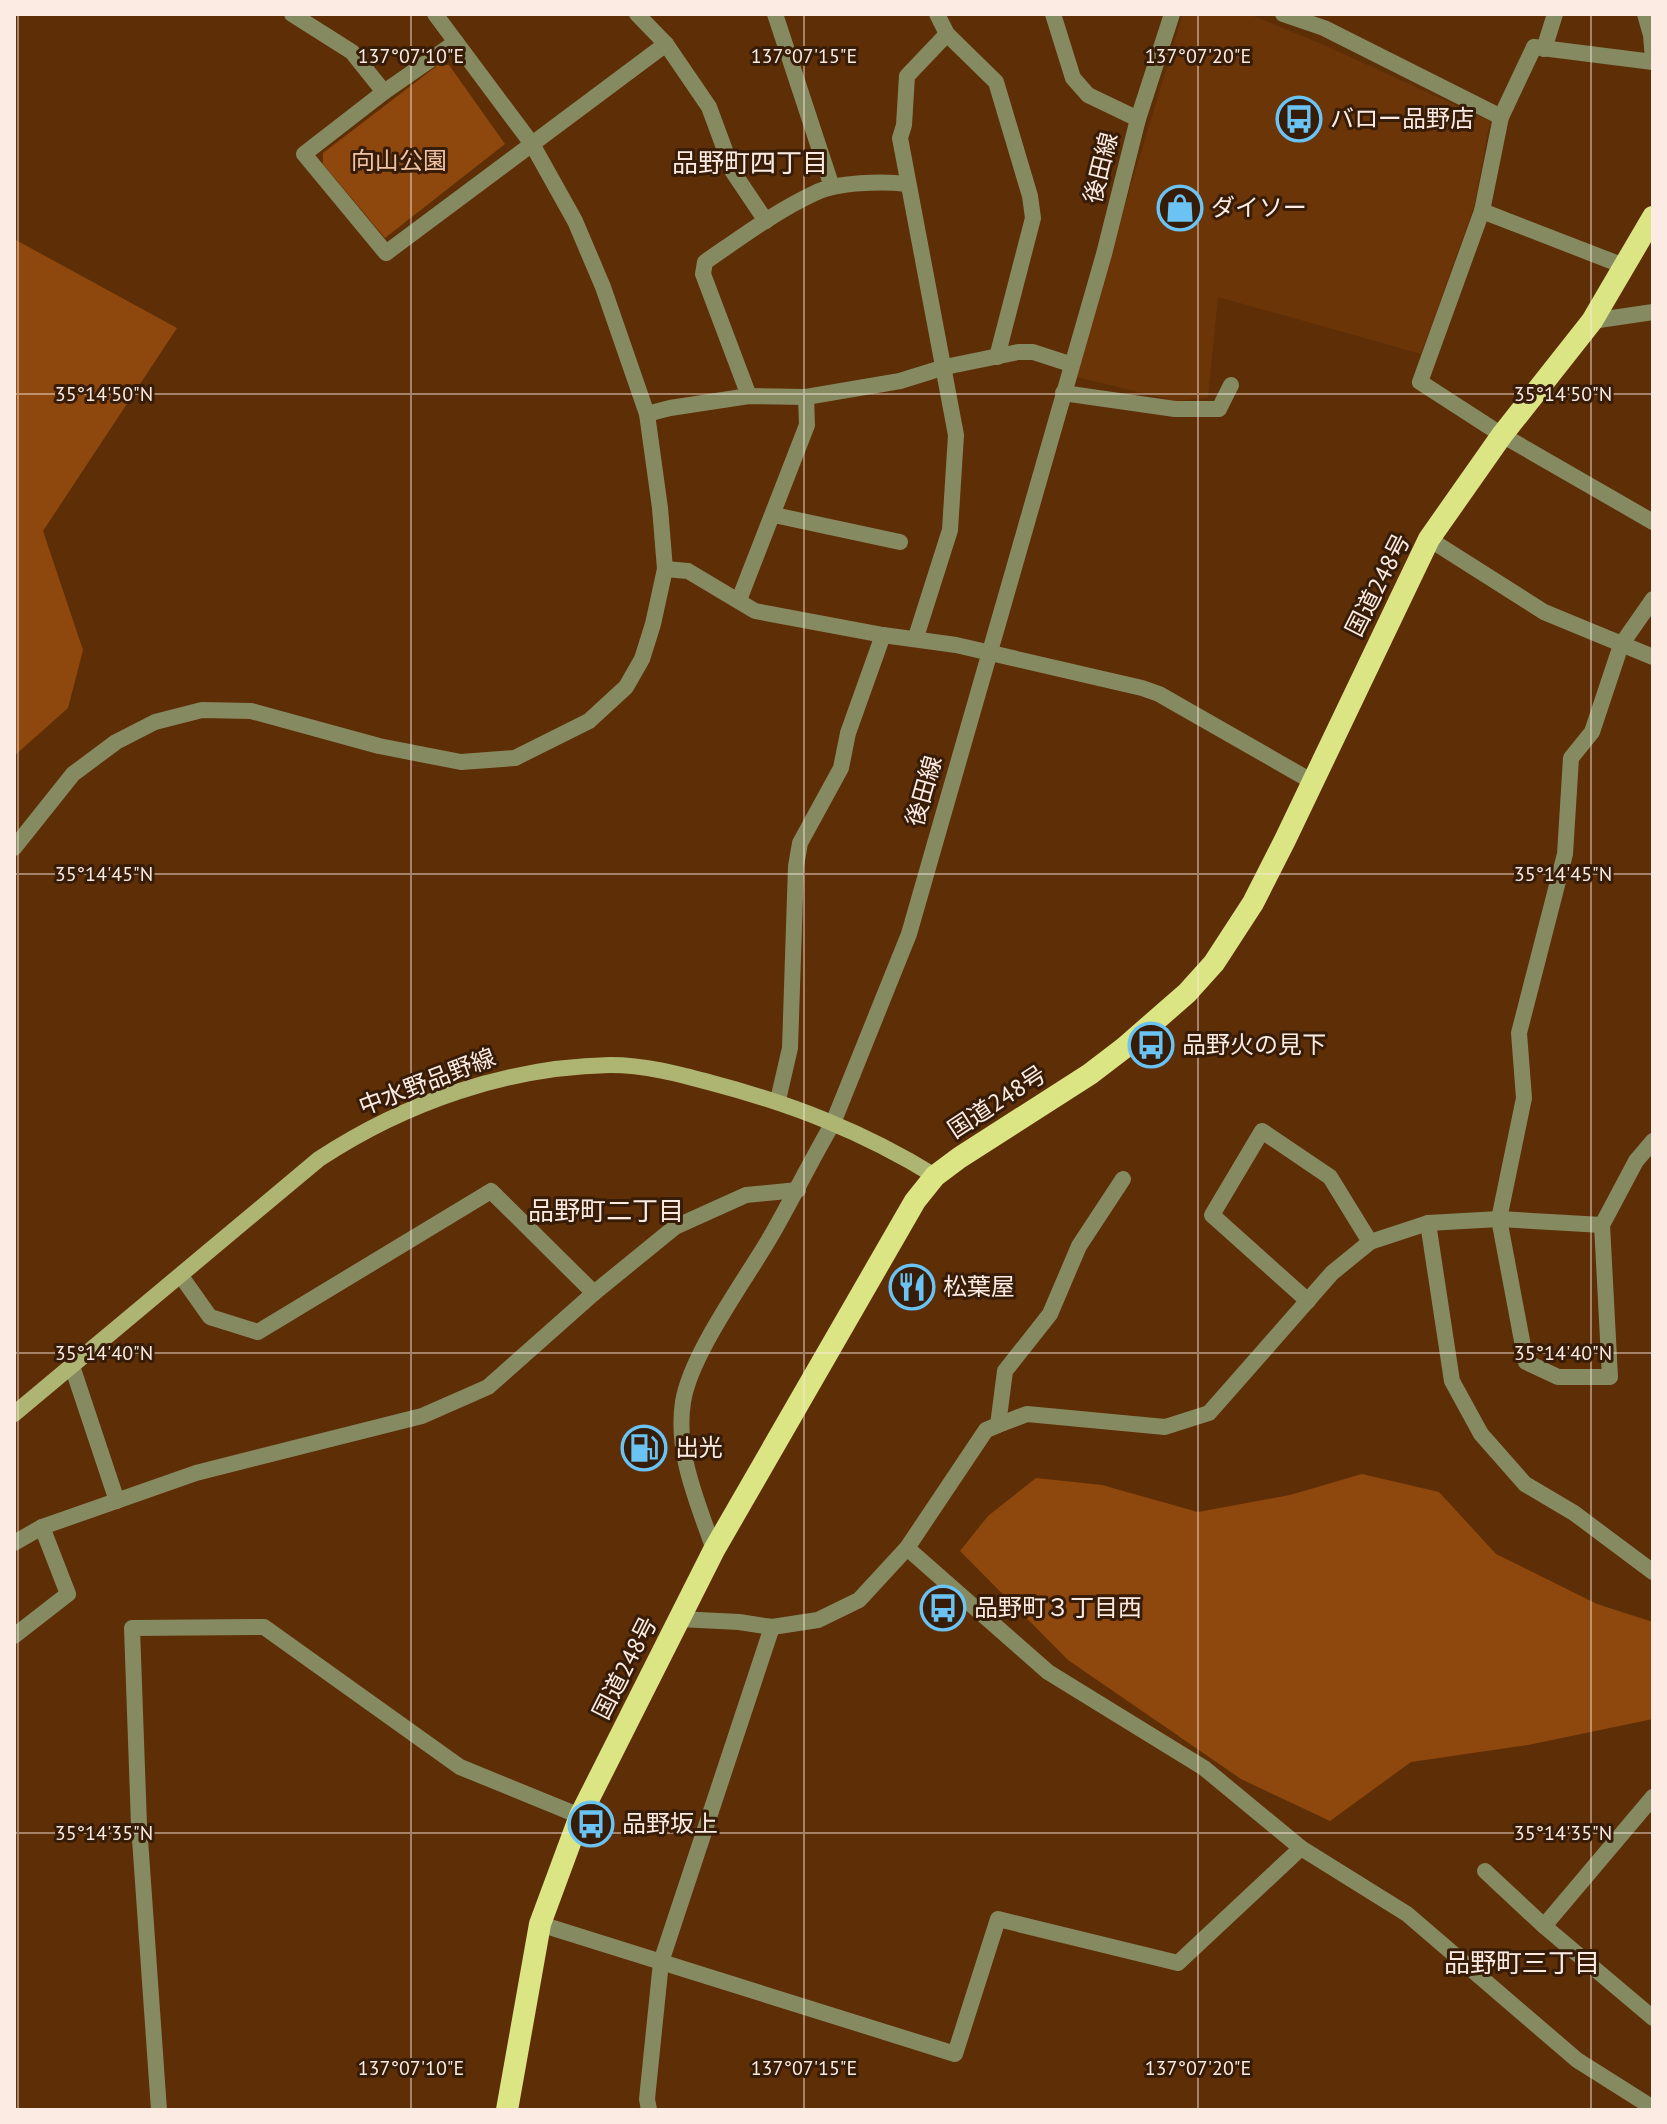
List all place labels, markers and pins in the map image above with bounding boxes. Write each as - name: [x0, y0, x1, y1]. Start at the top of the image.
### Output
- bus stop icon: バロー品野店: [1275, 95, 1323, 143]
- place label: バロー品野店: [1330, 103, 1474, 134]
- shop icon: ダイソー: [1156, 184, 1204, 232]
- place label: ダイソー: [1211, 192, 1307, 223]
- bus stop icon: 品野火の見下: [1127, 1021, 1175, 1069]
- place label: 品野火の見下: [1182, 1029, 1326, 1060]
- restaurant icon: 松葉屋: [888, 1263, 936, 1311]
- place label: 松葉屋: [943, 1271, 1015, 1302]
- fuel station icon: 出光: [620, 1424, 668, 1472]
- place label: 出光: [675, 1432, 723, 1463]
- bus stop icon: 品野町３丁目西: [919, 1584, 967, 1632]
- place label: 品野町３丁目西: [974, 1592, 1142, 1623]
- bus stop icon: 品野坂上: [567, 1800, 615, 1848]
- place label: 品野坂上: [622, 1808, 718, 1839]

